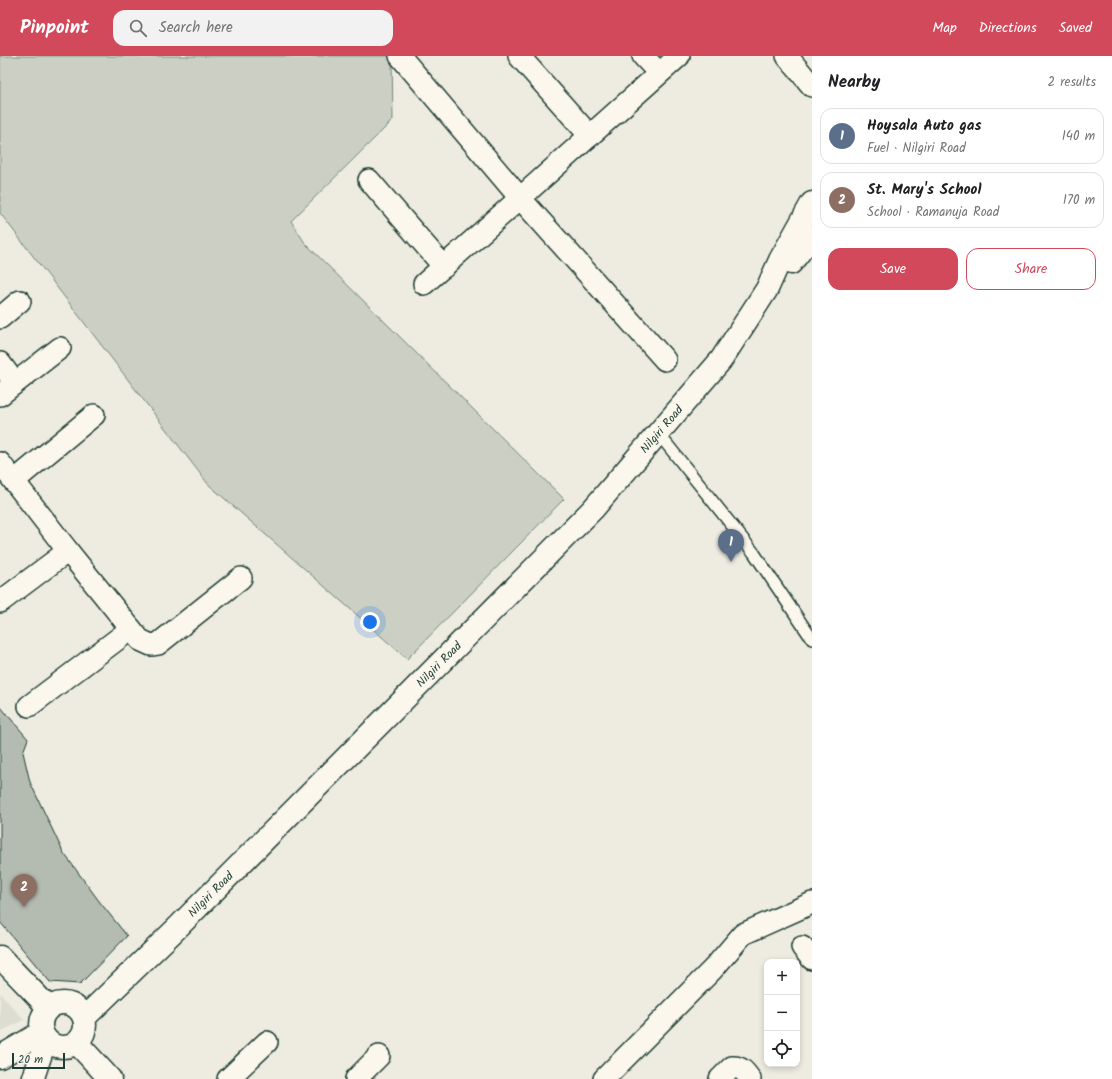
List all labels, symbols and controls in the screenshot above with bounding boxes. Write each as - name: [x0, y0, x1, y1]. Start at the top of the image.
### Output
- search box: [113, 10, 393, 46]
- text: Pinpoint: [20, 13, 89, 43]
- text: Search here: [159, 16, 233, 40]
- icon: search: [127, 17, 149, 39]
- text: Map: [932, 17, 957, 39]
- text: Directions: [979, 17, 1037, 39]
- text: Saved: [1059, 17, 1092, 39]
- text: Nearby: [828, 69, 880, 96]
- text: 2 results: [1048, 72, 1096, 93]
- text: Hoysala Auto gas: [867, 114, 981, 138]
- text: 1: [840, 126, 844, 147]
- text: 140 m: [1062, 126, 1095, 147]
- text: Fuel · Nilgiri Road: [867, 138, 966, 159]
- text: St. Mary's School: [867, 178, 981, 202]
- text: 2: [838, 190, 846, 211]
- text: 170 m: [1063, 190, 1095, 211]
- text: School · Ramanuja Road: [867, 202, 999, 223]
- button: Save: [828, 248, 958, 290]
- button: Share: [966, 248, 1096, 290]
- street label: Nilgiri Road: [635, 400, 688, 458]
- pin: 1: [718, 529, 744, 562]
- your location: [360, 612, 380, 632]
- street label: Nilgiri Road: [412, 636, 467, 692]
- street label: Nilgiri Road: [183, 866, 238, 922]
- pin: 2: [11, 874, 37, 907]
- map controls: [764, 959, 800, 1067]
- button: +: [764, 959, 800, 995]
- button: −: [764, 995, 800, 1031]
- button: locate: [764, 1031, 800, 1067]
- scale bar: [12, 1051, 65, 1070]
- text: 20 m: [18, 1051, 43, 1069]

